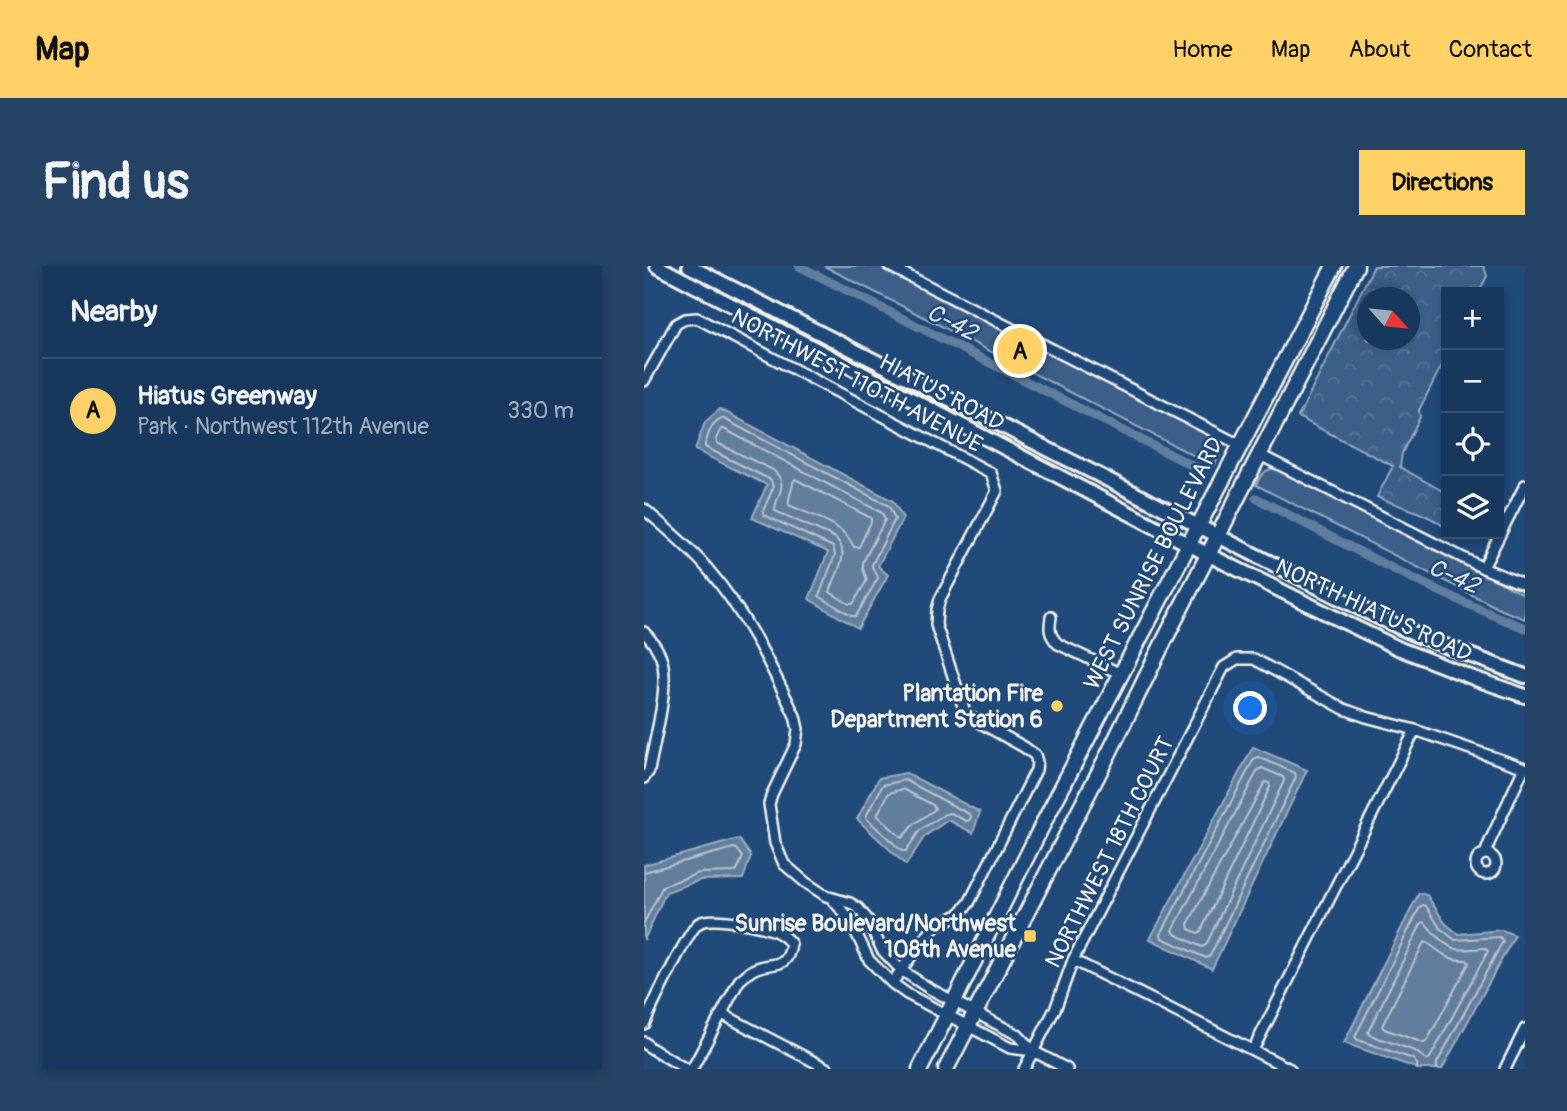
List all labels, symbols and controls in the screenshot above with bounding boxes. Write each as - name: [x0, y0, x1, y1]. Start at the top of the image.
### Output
- text: Map: [35, 29, 90, 70]
- text: Home: [1172, 35, 1233, 64]
- text: Map: [1271, 35, 1311, 64]
- text: About: [1349, 35, 1411, 64]
- text: Contact: [1449, 35, 1532, 64]
- button: Directions: [1359, 150, 1525, 215]
- text: Find us: [42, 152, 189, 213]
- north arrow: [1357, 287, 1420, 350]
- map controls: [1441, 287, 1504, 539]
- button: +: [1441, 287, 1504, 350]
- text: Nearby: [70, 293, 157, 330]
- water label: C-42: [922, 298, 984, 348]
- street label: NORTHWEST 110TH AVENUE: [726, 302, 987, 459]
- pin: A: [997, 325, 1043, 377]
- street label: HIATUS ROAD: [874, 347, 1009, 438]
- button: −: [1441, 350, 1504, 413]
- text: Hiatus Greenway: [137, 380, 317, 412]
- text: A: [86, 396, 100, 425]
- text: 330 m: [507, 396, 574, 425]
- text: Park · Northwest 112th Avenue: [137, 412, 429, 441]
- button: locate: [1441, 413, 1504, 476]
- street label: WEST SUNRISE BOULEVARD: [1077, 432, 1230, 694]
- button: layers: [1441, 476, 1504, 539]
- street label: NORTH HIATUS ROAD: [1271, 552, 1477, 669]
- water label: C-42: [1424, 553, 1486, 601]
- place label: Plantation Fire Department Station 6: [830, 679, 1044, 734]
- your location: [1233, 691, 1267, 725]
- marker: Plantation Fire Department Station 6: [1049, 698, 1065, 714]
- street label: NORTHWEST 18TH COURT: [1038, 732, 1180, 973]
- place label: Sunrise Boulevard/Northwest 108th Avenue: [734, 909, 1017, 964]
- marker: Sunrise Boulevard/Northwest 108th Avenue: [1022, 928, 1038, 944]

